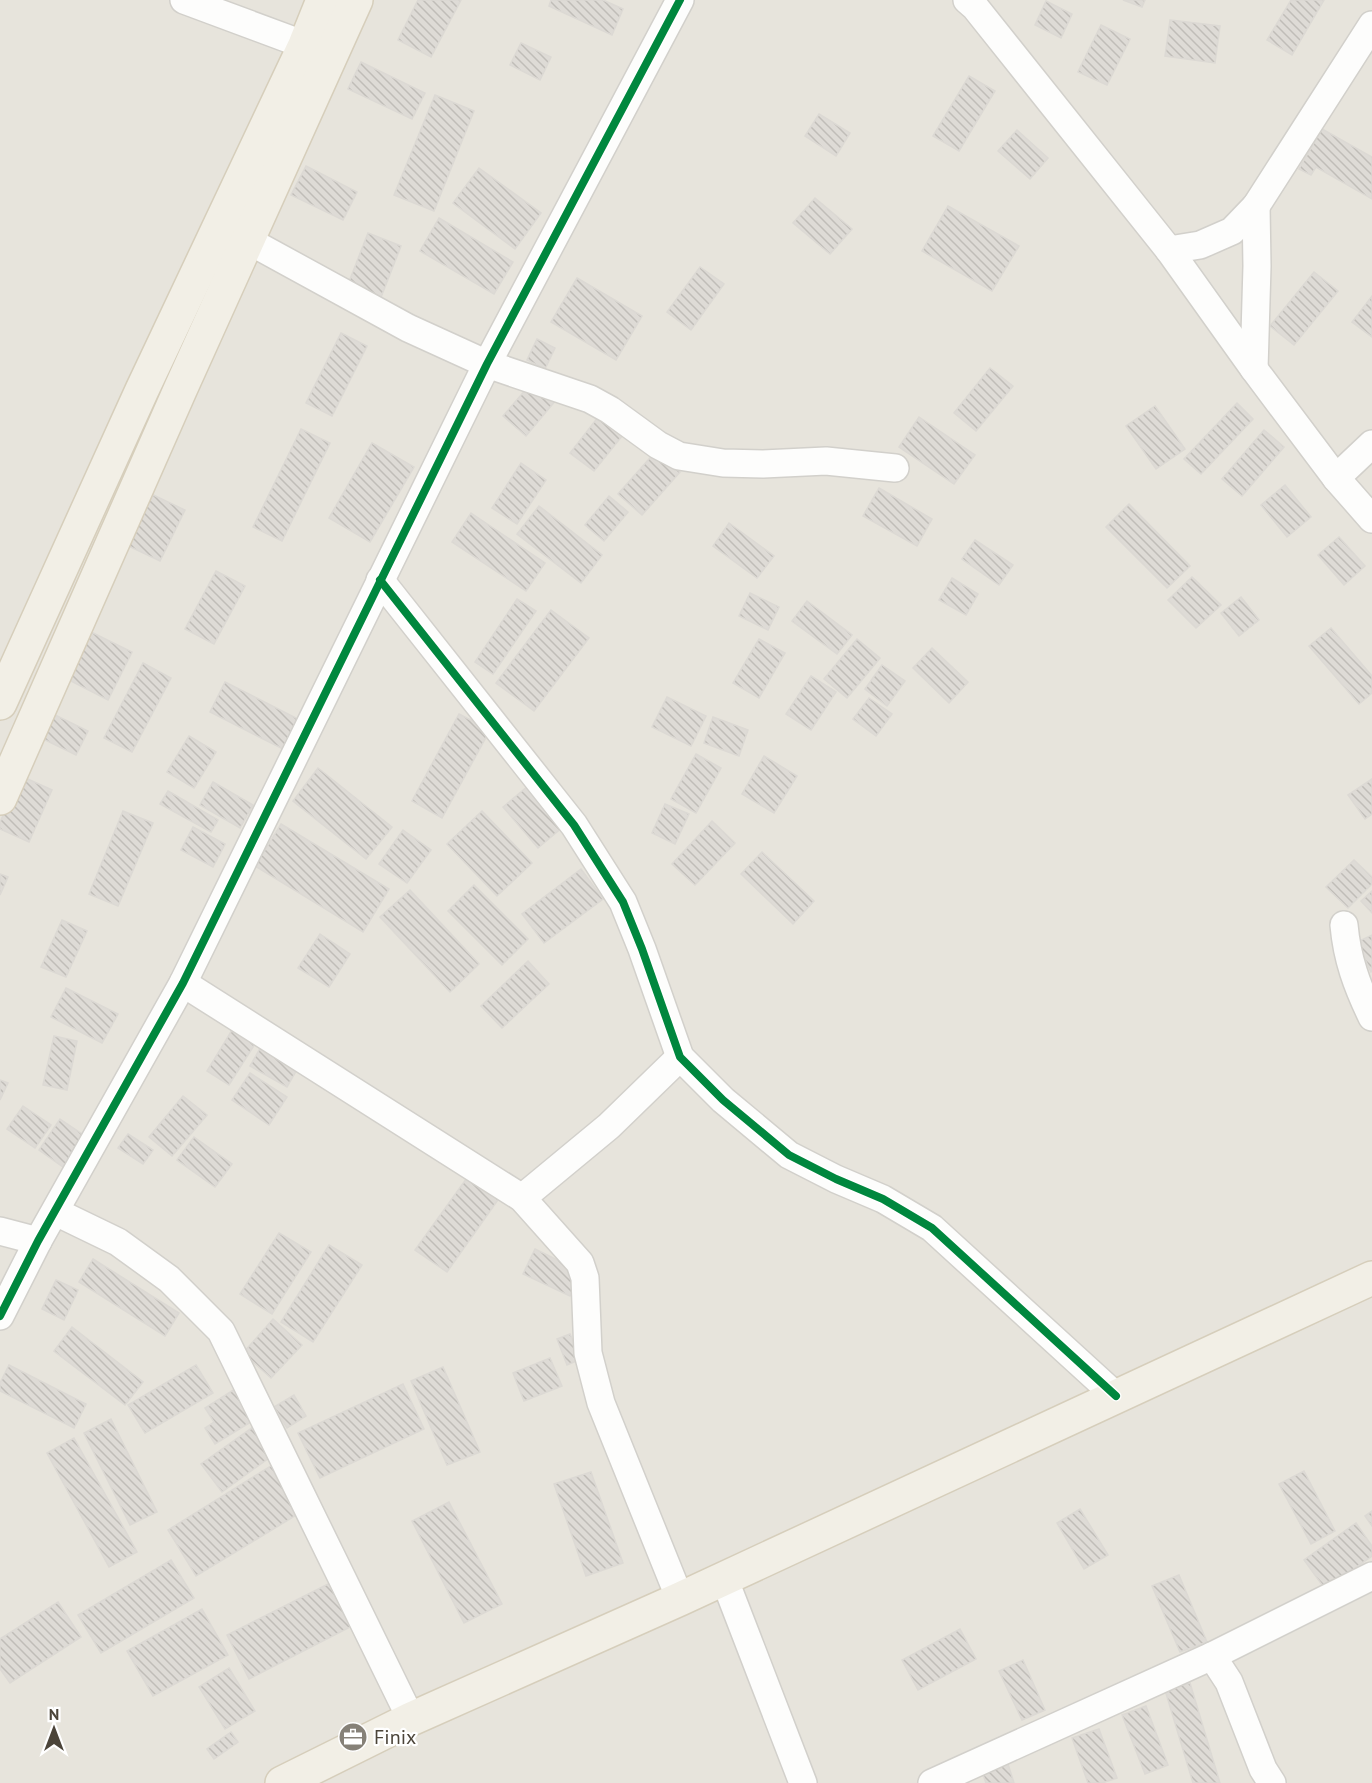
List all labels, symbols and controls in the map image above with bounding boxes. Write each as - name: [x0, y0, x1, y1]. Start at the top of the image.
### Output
- north arrow: [24, 1699, 84, 1759]
- text: N: [49, 1704, 59, 1724]
- office icon: Finix: [337, 1721, 369, 1753]
- place label: Finix: [374, 1724, 416, 1750]

